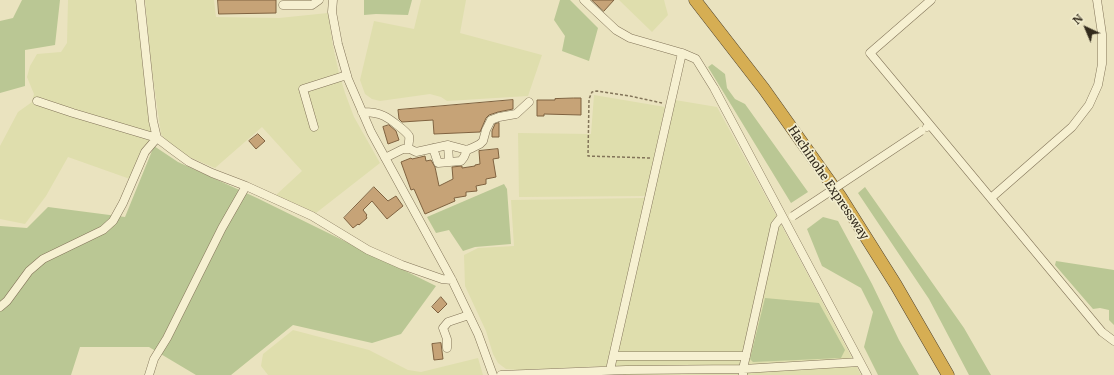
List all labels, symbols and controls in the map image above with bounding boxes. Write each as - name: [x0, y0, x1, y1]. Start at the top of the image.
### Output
- north arrow: [1066, 8, 1106, 48]
- text: N: [1070, 11, 1086, 27]
- street label: Hachinohe Expressway: [784, 123, 872, 243]

